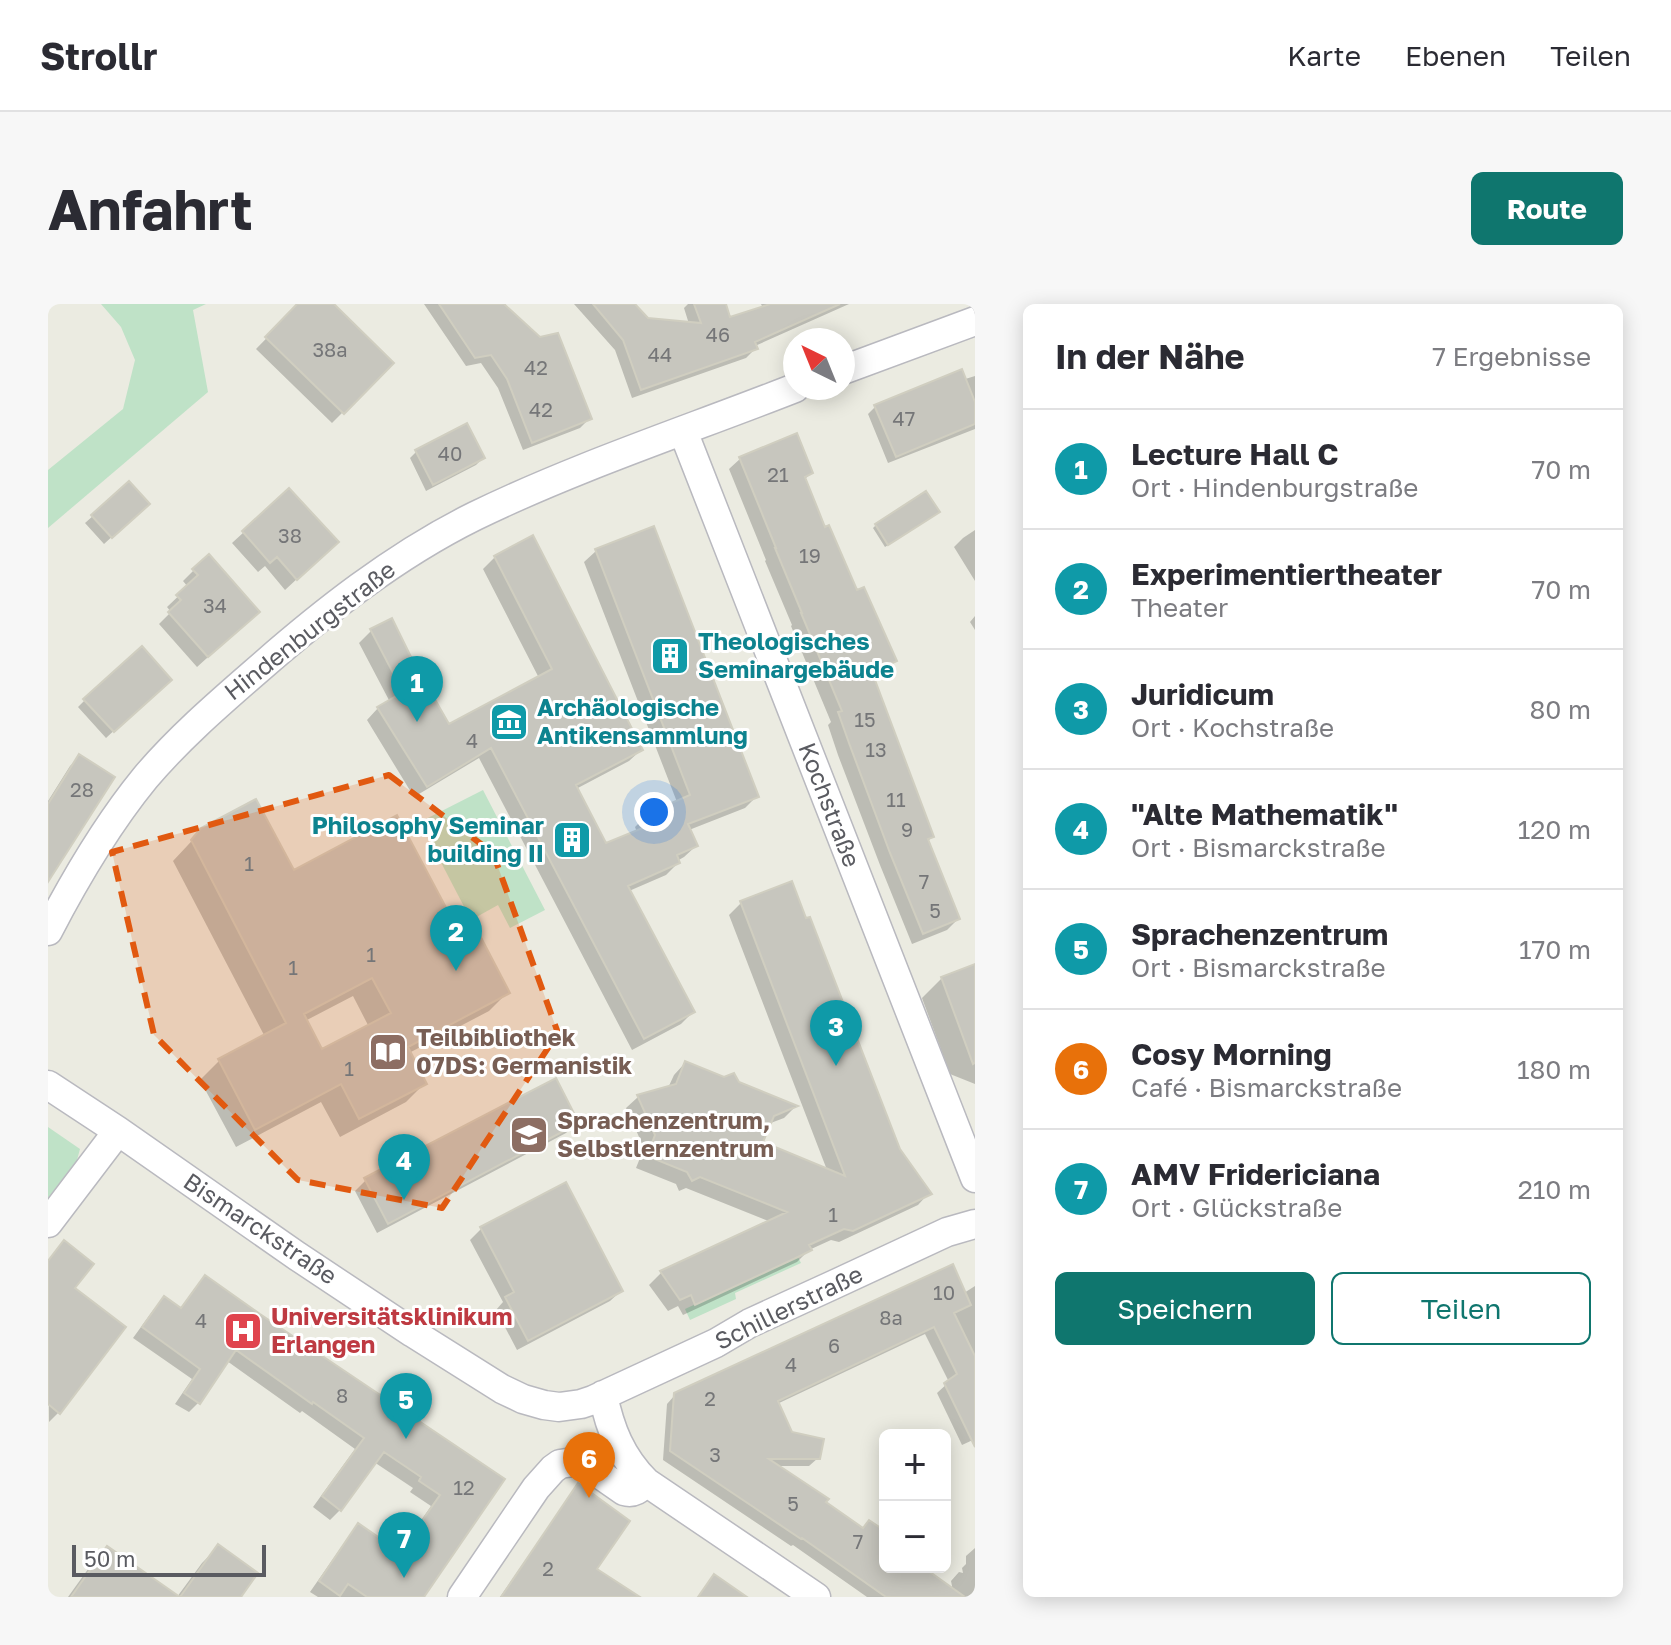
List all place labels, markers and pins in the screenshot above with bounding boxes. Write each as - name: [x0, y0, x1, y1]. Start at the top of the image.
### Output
- place label: Theologisches Seminargebäude: [698, 626, 894, 683]
- building icon: Theologisches Seminargebäude: [649, 635, 691, 677]
- pin: 1: [391, 656, 443, 722]
- place label: Archäologische Antikensammlung: [537, 692, 748, 749]
- museum icon: Archäologische Antikensammlung: [488, 701, 530, 743]
- place label: Philosophy Seminar building II: [312, 810, 544, 867]
- building icon: Philosophy Seminar building II: [551, 819, 593, 861]
- pin: 2: [430, 905, 482, 971]
- pin: 3: [810, 1000, 862, 1066]
- place label: Teilbibliothek 07DS: Germanistik: [416, 1022, 632, 1079]
- library icon: Teilbibliothek 07DS: Germanistik: [367, 1031, 409, 1073]
- place label: Sprachenzentrum, Selbstlernzentrum: [557, 1105, 774, 1162]
- school or university icon: Sprachenzentrum, Selbstlernzentrum: [508, 1114, 550, 1156]
- pin: 4: [378, 1134, 430, 1200]
- place label: Universitätsklinikum Erlangen: [271, 1301, 512, 1358]
- hospital icon: Universitätsklinikum Erlangen: [222, 1310, 264, 1352]
- pin: 5: [380, 1373, 432, 1439]
- pin: 6: [563, 1432, 615, 1498]
- pin: 7: [378, 1512, 430, 1578]

